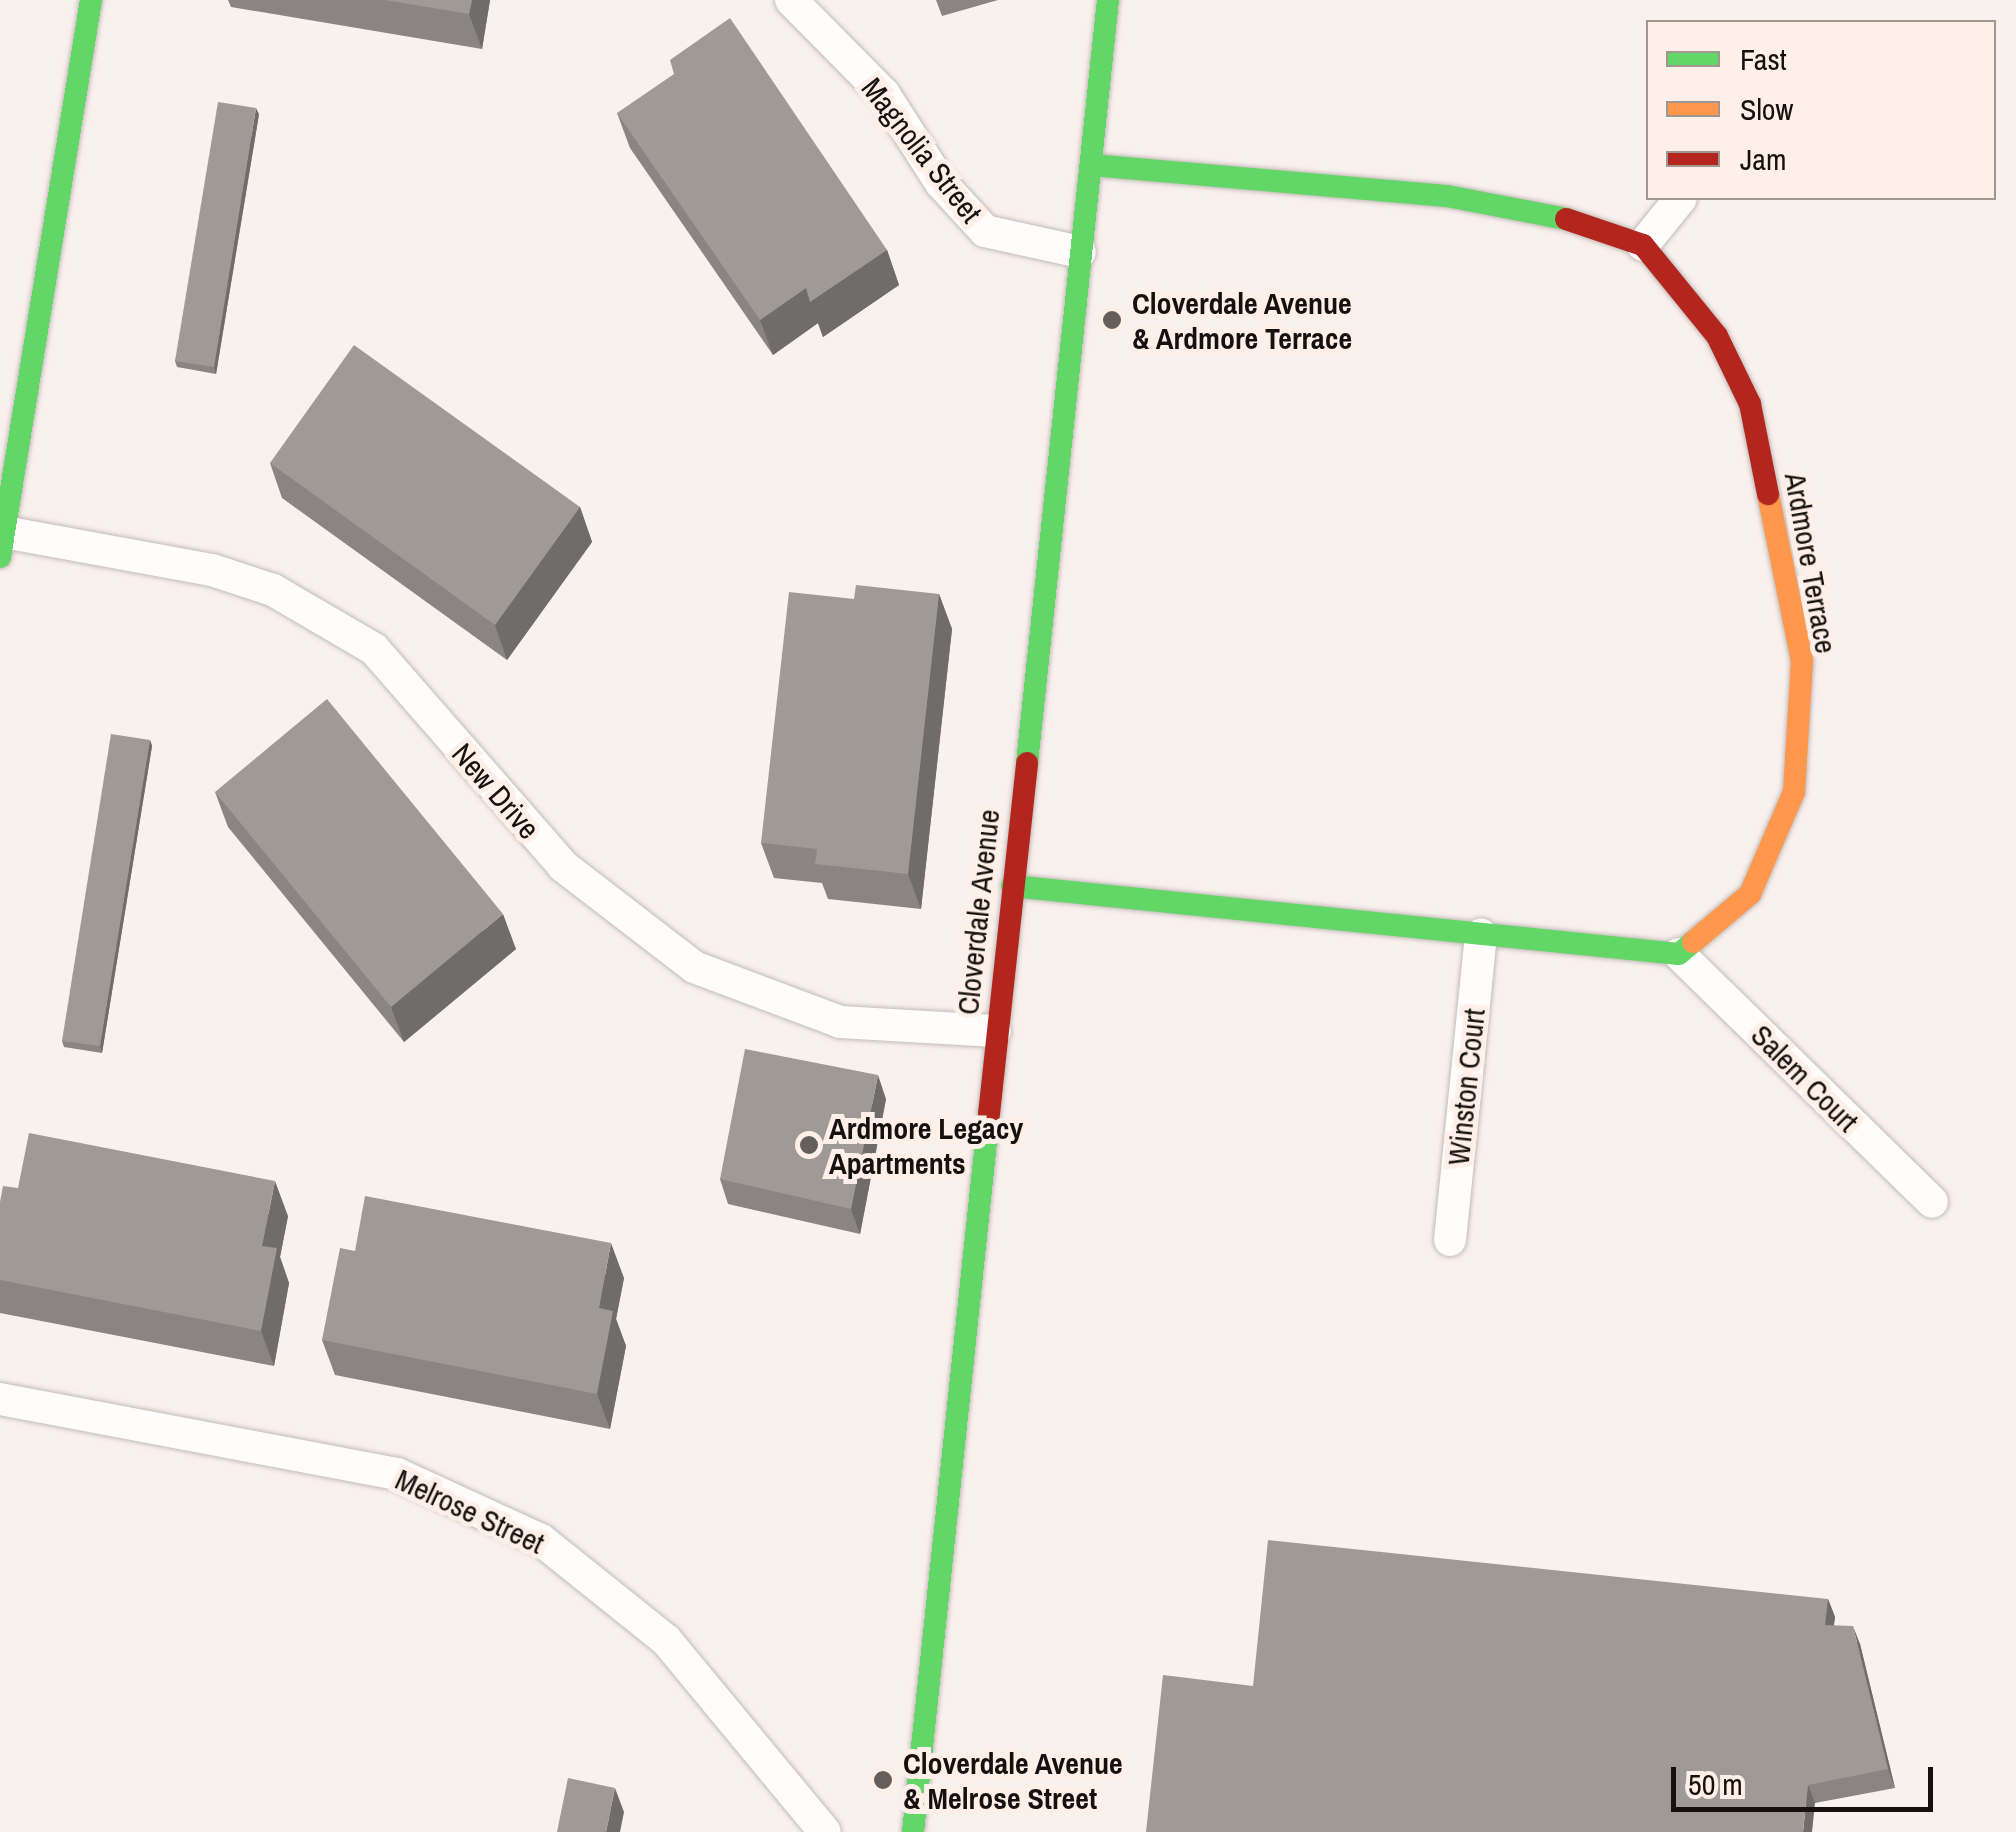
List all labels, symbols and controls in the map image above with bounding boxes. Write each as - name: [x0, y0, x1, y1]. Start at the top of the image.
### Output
- legend: [1646, 20, 1996, 200]
- text: Fast: [1740, 39, 1787, 79]
- street label: Magnolia Street: [854, 70, 990, 230]
- text: Slow: [1740, 89, 1793, 129]
- text: Jam: [1740, 139, 1786, 179]
- place label: Cloverdale Avenue & Ardmore Terrace: [1132, 285, 1353, 356]
- marker: Cloverdale Avenue & Ardmore Terrace: [1101, 309, 1123, 331]
- street label: Ardmore Terrace: [1777, 470, 1845, 656]
- street label: New Drive: [445, 736, 547, 846]
- street label: Cloverdale Avenue: [949, 807, 1007, 1017]
- street label: Winston Court: [1440, 1007, 1492, 1167]
- street label: Salem Court: [1744, 1017, 1866, 1139]
- place label: Ardmore Legacy Apartments: [829, 1110, 1023, 1180]
- marker: Ardmore Legacy Apartments: [798, 1134, 820, 1156]
- street label: Melrose Street: [390, 1461, 550, 1561]
- place label: Cloverdale Avenue & Melrose Street: [903, 1745, 1124, 1816]
- scale bar: [1676, 1747, 1938, 1809]
- text: 50 m: [1688, 1764, 1743, 1804]
- marker: Cloverdale Avenue & Melrose Street: [872, 1769, 894, 1791]

